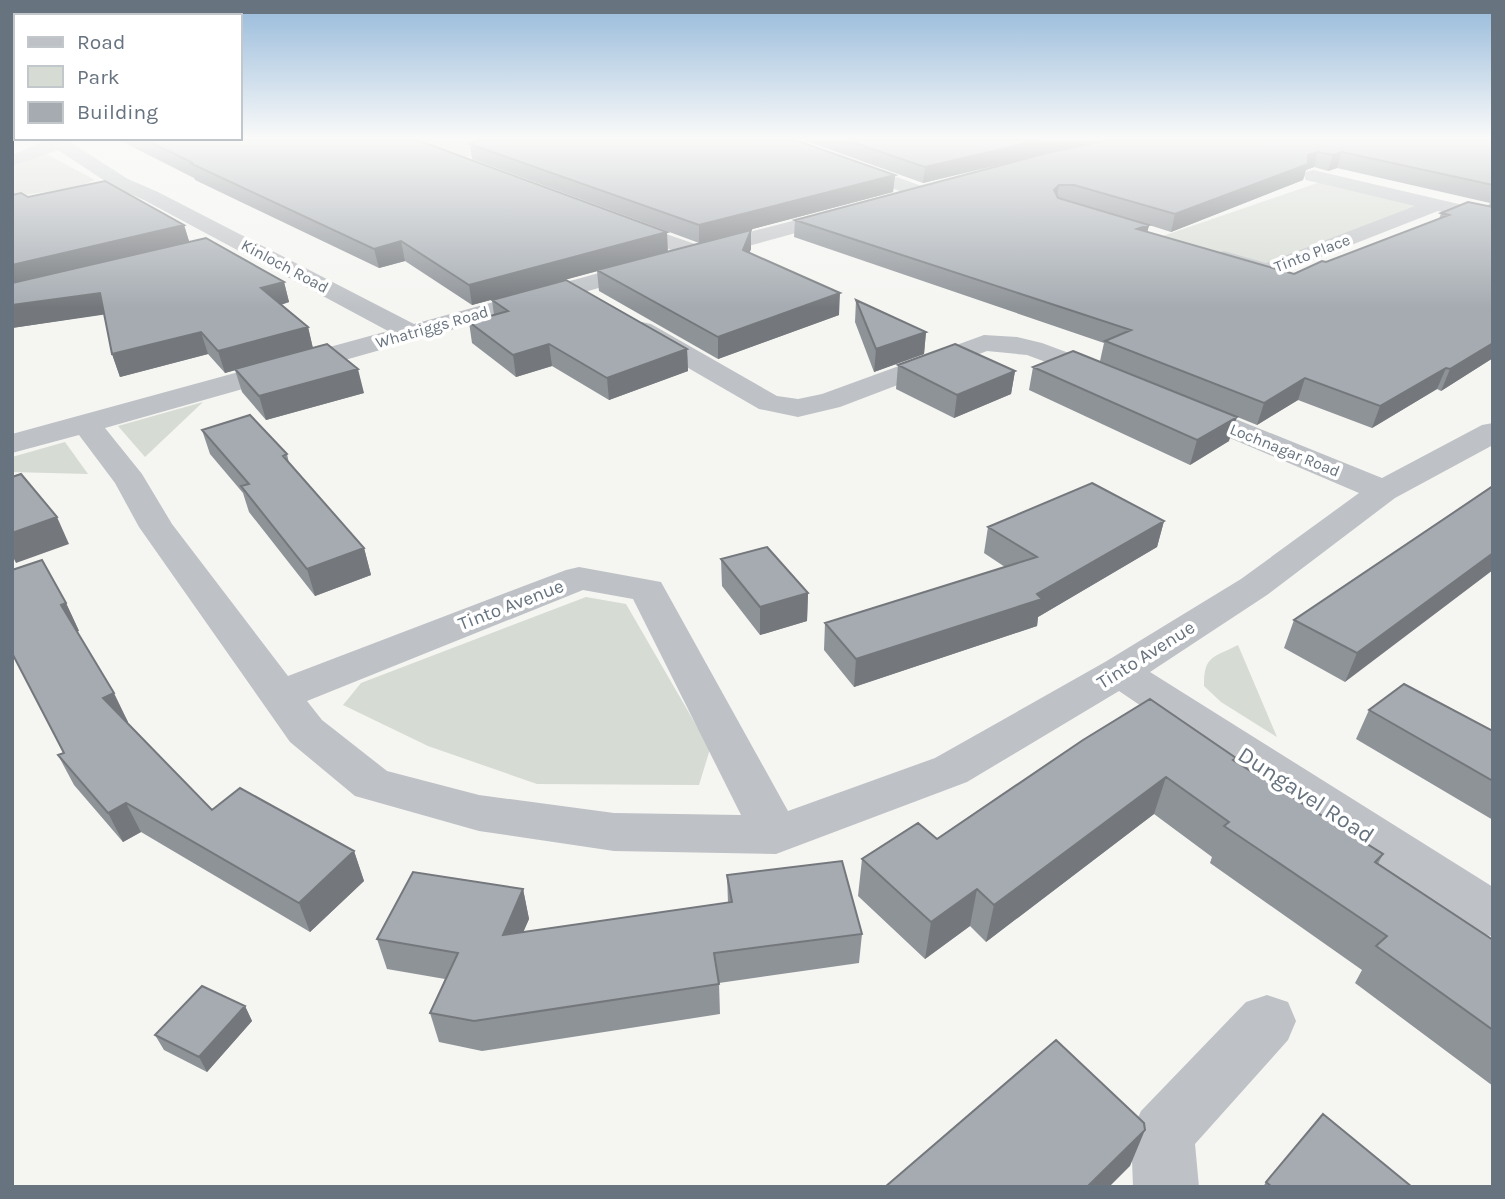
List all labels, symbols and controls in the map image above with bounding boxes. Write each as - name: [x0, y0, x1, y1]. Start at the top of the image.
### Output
- legend: [14, 14, 242, 140]
- text: Road: [77, 30, 125, 54]
- text: Park: [77, 65, 120, 89]
- text: Building: [77, 100, 158, 124]
- street label: Tinto Place: [1271, 230, 1353, 276]
- street label: Kinloch Road: [238, 235, 332, 297]
- street label: Whatriggs Road: [373, 302, 491, 352]
- street label: Lochnagar Road: [1227, 419, 1343, 481]
- street label: Tinto Avenue: [455, 575, 567, 635]
- street label: Tinto Avenue: [1093, 616, 1199, 694]
- street label: Dungavel Road: [1233, 741, 1379, 849]

